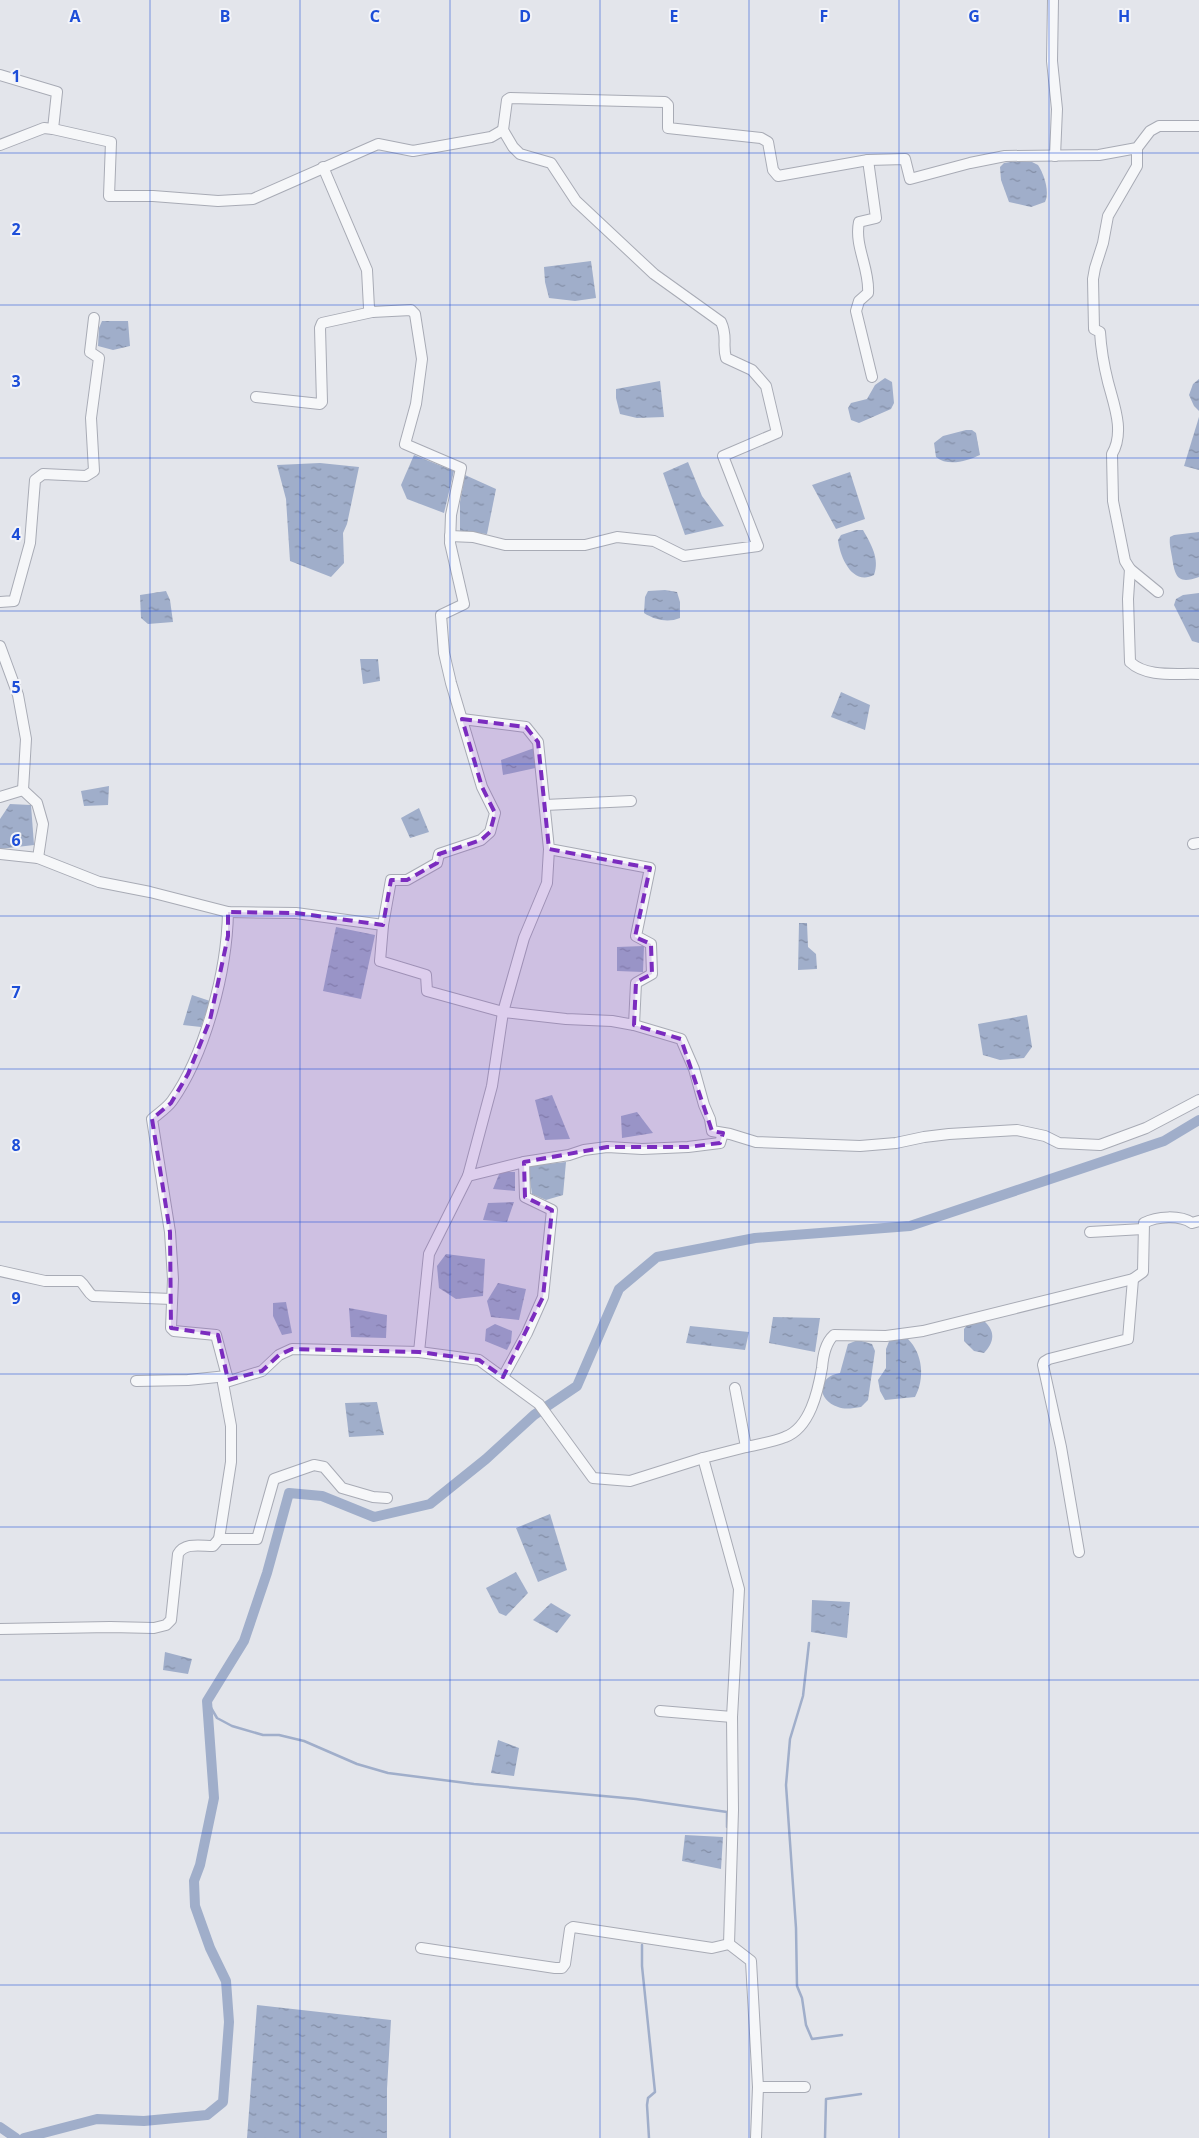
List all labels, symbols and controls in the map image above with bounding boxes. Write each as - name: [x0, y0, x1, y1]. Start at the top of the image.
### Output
- text: A: [69, 5, 81, 27]
- text: B: [220, 5, 230, 27]
- text: C: [370, 5, 380, 27]
- text: D: [519, 5, 531, 27]
- text: E: [670, 5, 679, 27]
- text: F: [820, 5, 828, 27]
- text: G: [968, 5, 980, 27]
- text: H: [1118, 5, 1130, 27]
- text: 1: [11, 65, 21, 87]
- text: 2: [11, 218, 21, 240]
- text: 3: [11, 370, 21, 392]
- text: 4: [11, 523, 21, 545]
- text: 5: [11, 676, 21, 698]
- text: 6: [11, 829, 21, 851]
- text: 7: [11, 981, 21, 1003]
- text: 8: [11, 1134, 21, 1156]
- text: 9: [11, 1287, 21, 1309]

